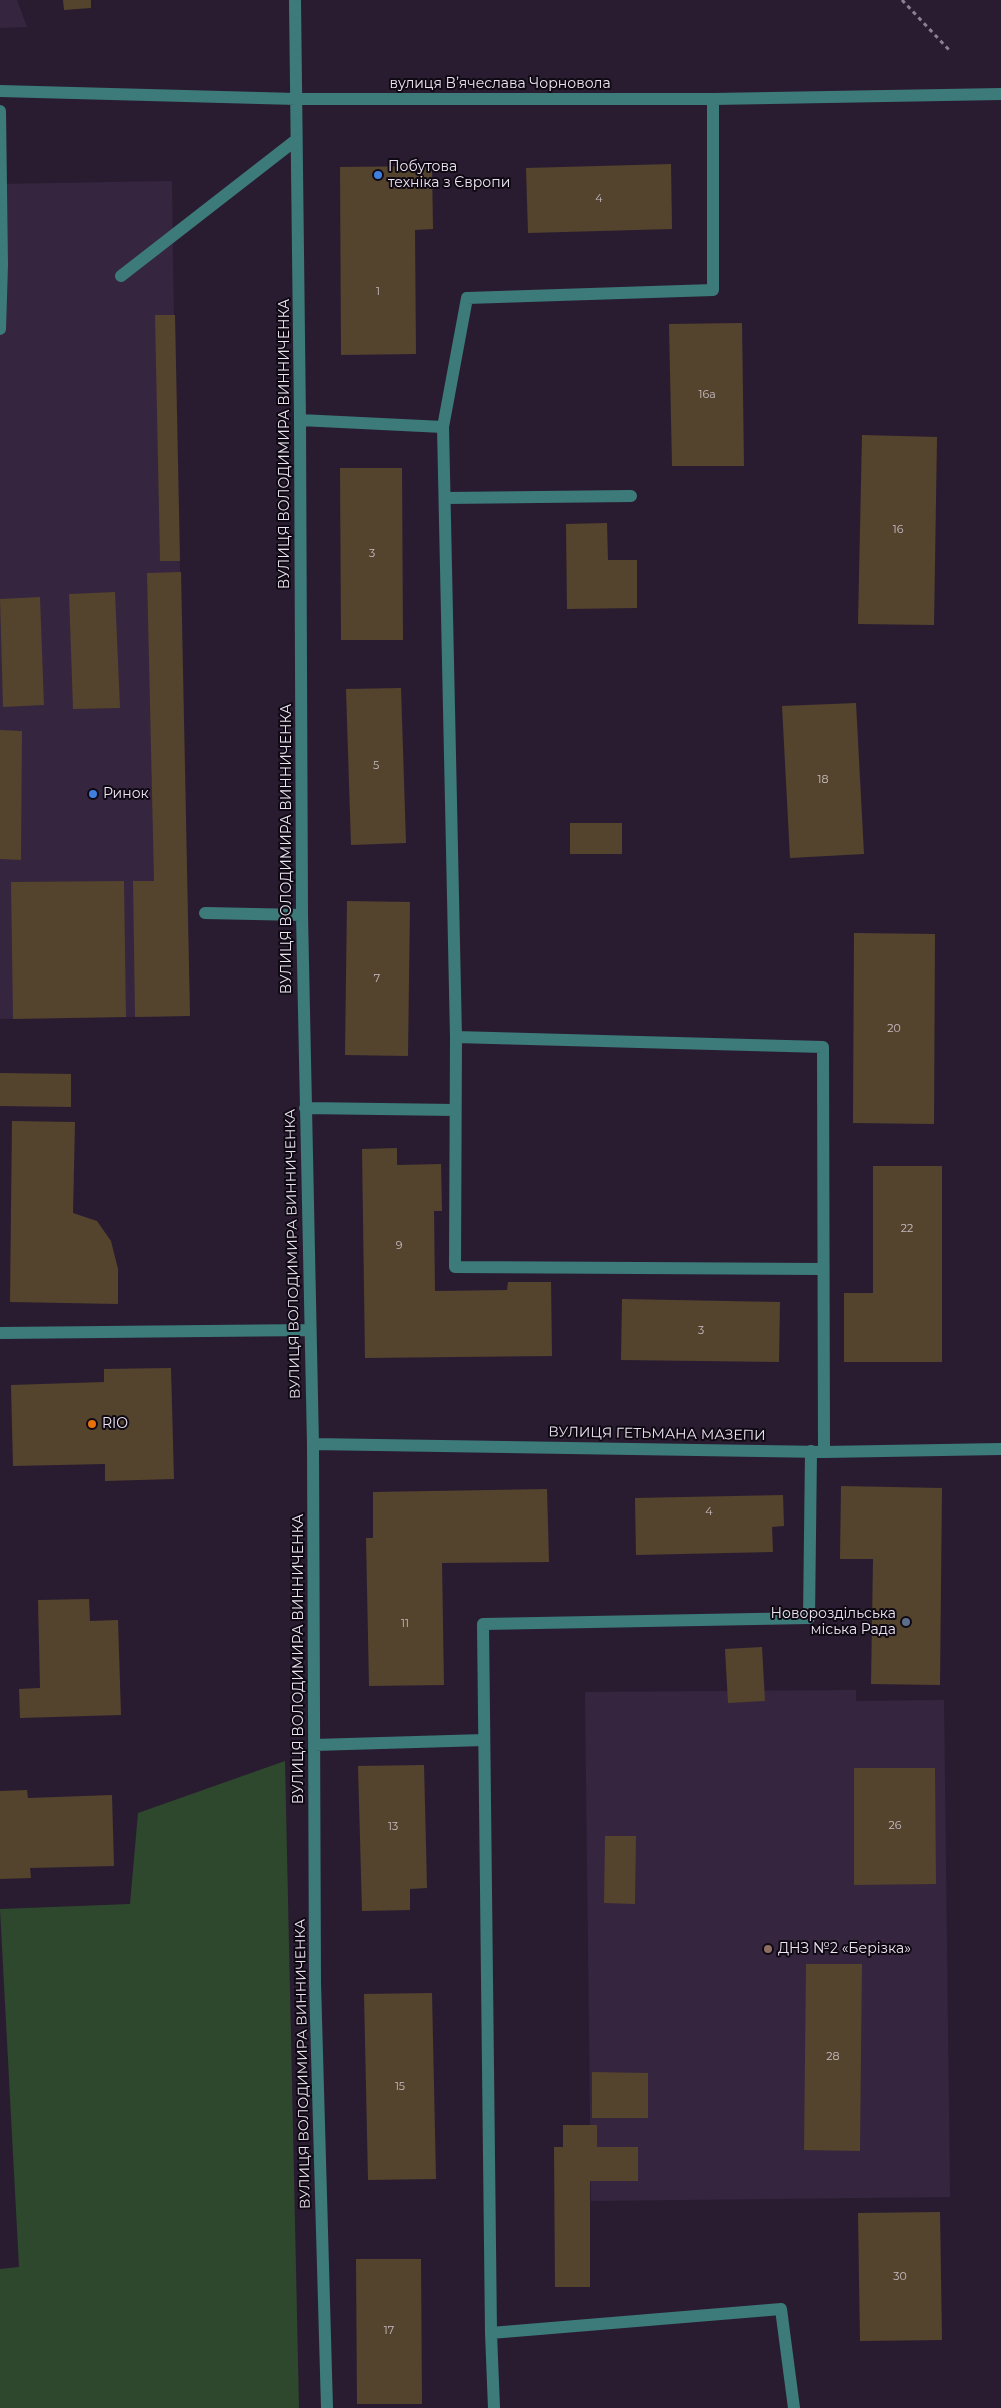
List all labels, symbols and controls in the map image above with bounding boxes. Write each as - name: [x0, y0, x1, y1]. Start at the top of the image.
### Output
- street label: вулиця Вʼячеслава Чорновола: [389, 76, 611, 92]
- place label: Побутова техніка з Європи: [388, 159, 510, 192]
- marker: Побутова техніка з Європи: [372, 169, 384, 181]
- house number: 4: [595, 192, 603, 206]
- house number: 1: [376, 285, 380, 299]
- street label: ВУЛИЦЯ ВОЛОДИМИРА ВИННИЧЕНКА: [277, 299, 293, 589]
- house number: 16а: [698, 388, 716, 402]
- house number: 16: [893, 523, 903, 537]
- house number: 3: [369, 547, 375, 561]
- street label: ВУЛИЦЯ ВОЛОДИМИРА ВИННИЧЕНКА: [279, 704, 295, 994]
- house number: 5: [373, 759, 379, 773]
- house number: 18: [818, 773, 828, 787]
- place label: Ринок: [103, 786, 149, 802]
- marker: Ринок: [87, 788, 99, 800]
- house number: 7: [374, 972, 380, 986]
- house number: 20: [887, 1022, 901, 1036]
- street label: ВУЛИЦЯ ВОЛОДИМИРА ВИННИЧЕНКА: [282, 1109, 304, 1399]
- house number: 22: [901, 1222, 913, 1236]
- house number: 9: [396, 1239, 402, 1253]
- house number: 3: [698, 1324, 704, 1338]
- place label: RIO: [102, 1416, 128, 1432]
- marker: RIO: [86, 1418, 98, 1430]
- street label: ВУЛИЦЯ ГЕТЬМАНА МАЗЕПИ: [548, 1424, 766, 1444]
- house number: 4: [705, 1505, 713, 1519]
- street label: ВУЛИЦЯ ВОЛОДИМИРА ВИННИЧЕНКА: [291, 1514, 307, 1804]
- place label: Новороздільська міська Рада: [771, 1606, 896, 1638]
- marker: Новороздільська міська Рада: [900, 1616, 912, 1628]
- house number: 11: [401, 1617, 409, 1631]
- house number: 26: [889, 1819, 901, 1833]
- house number: 13: [388, 1820, 398, 1834]
- street label: ВУЛИЦЯ ВОЛОДИМИРА ВИННИЧЕНКА: [292, 1919, 314, 2209]
- place label: ДНЗ №2 «Берізка»: [778, 1941, 911, 1957]
- marker: ДНЗ №2 «Берізка»: [762, 1943, 774, 1955]
- house number: 28: [826, 2050, 840, 2064]
- house number: 15: [395, 2080, 405, 2094]
- house number: 30: [893, 2270, 907, 2284]
- house number: 17: [384, 2324, 394, 2338]

